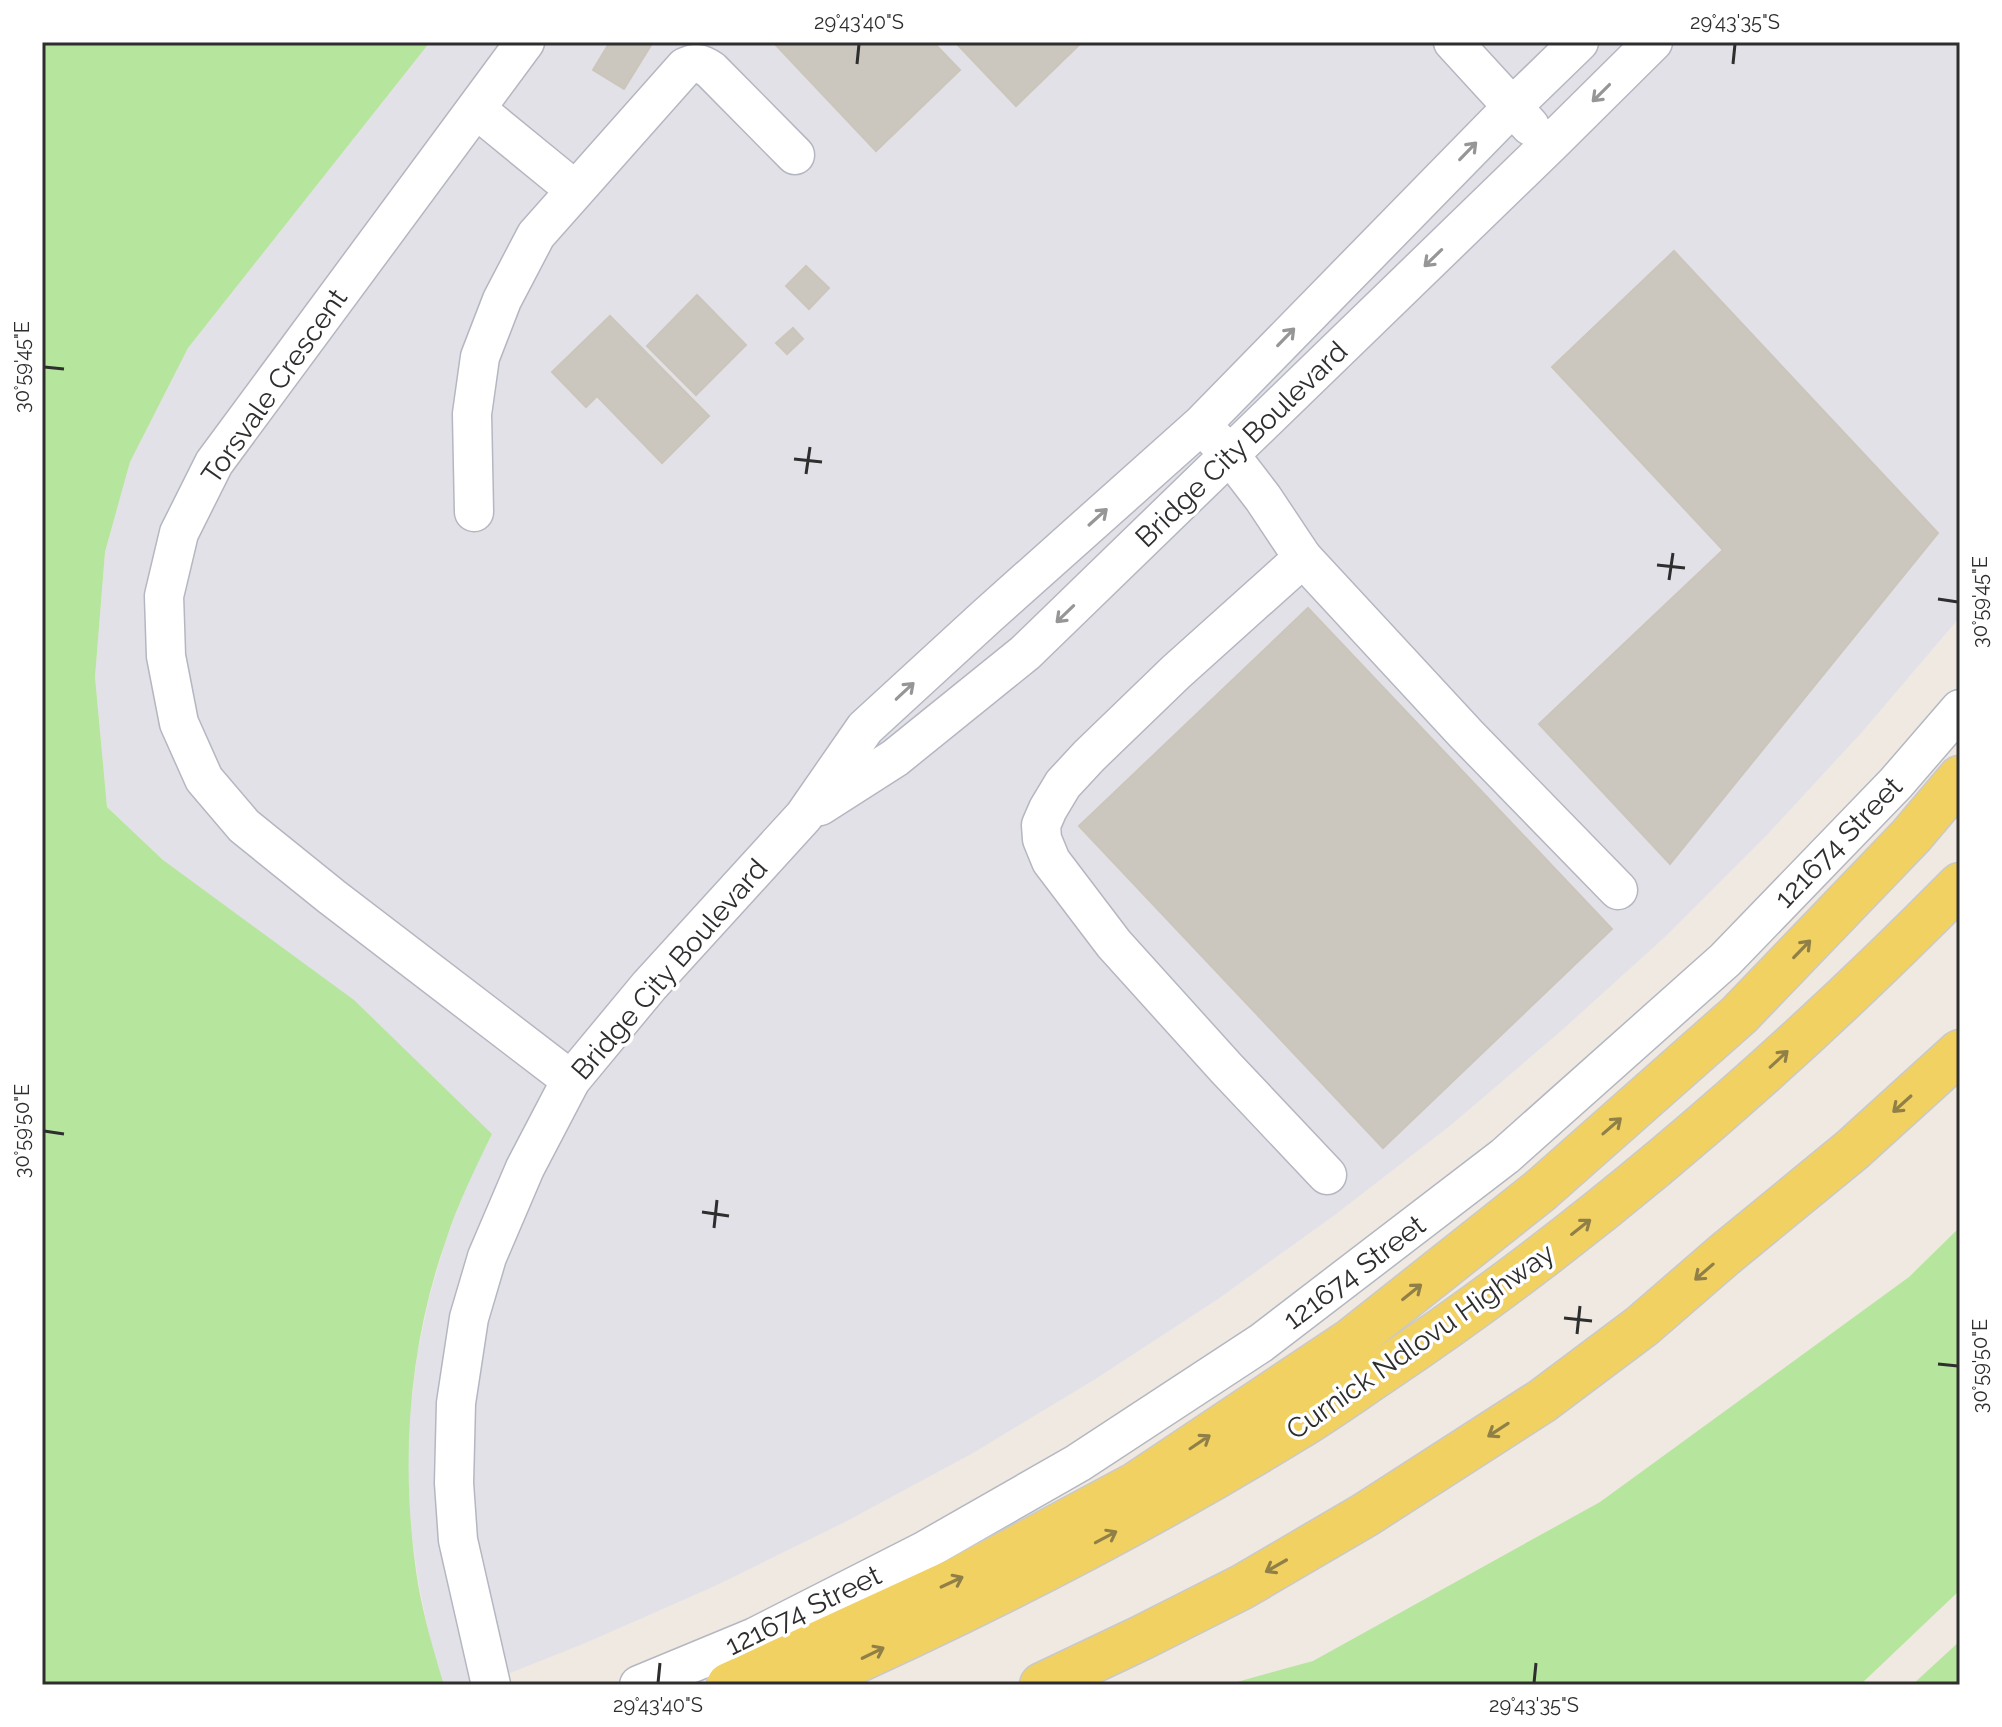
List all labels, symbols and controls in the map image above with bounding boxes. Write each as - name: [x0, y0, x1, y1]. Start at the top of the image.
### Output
- text: 29°43'40"S: [814, 10, 904, 34]
- text: 29°43'35"S: [1690, 10, 1780, 34]
- one-way arrow: [1592, 83, 1611, 102]
- one-way arrow: [1458, 142, 1477, 161]
- one-way arrow: [1423, 248, 1443, 267]
- street label: Torsvale Crescent: [195, 282, 354, 490]
- text: 30°59'45"E: [10, 321, 34, 413]
- one-way arrow: [1277, 327, 1296, 347]
- street label: Bridge City Boulevard: [1129, 335, 1354, 554]
- one-way arrow: [1088, 508, 1108, 526]
- text: 30°59'45"E: [1968, 556, 1992, 648]
- one-way arrow: [1056, 604, 1075, 623]
- one-way arrow: [895, 683, 915, 701]
- street label: 121674 Street: [1768, 770, 1909, 915]
- street label: Bridge City Boulevard: [565, 852, 774, 1086]
- one-way arrow: [1793, 939, 1812, 959]
- one-way arrow: [1769, 1050, 1789, 1068]
- text: 30°59'50"E: [10, 1084, 34, 1178]
- one-way arrow: [1893, 1095, 1913, 1113]
- one-way arrow: [1602, 1117, 1622, 1135]
- street label: 121674 Street: [1277, 1208, 1432, 1336]
- one-way arrow: [1570, 1218, 1591, 1235]
- street label: Curnick Ndlovu Highway: [1280, 1236, 1560, 1446]
- one-way arrow: [1694, 1263, 1715, 1281]
- one-way arrow: [1401, 1283, 1422, 1301]
- text: 30°59'50"E: [1968, 1319, 1992, 1413]
- one-way arrow: [1487, 1421, 1509, 1438]
- one-way arrow: [1189, 1434, 1211, 1450]
- one-way arrow: [1094, 1528, 1118, 1544]
- street label: 121674 Street: [720, 1558, 887, 1662]
- one-way arrow: [1265, 1559, 1289, 1574]
- one-way arrow: [940, 1574, 964, 1589]
- one-way arrow: [861, 1644, 885, 1660]
- text: 29°43'40"S: [613, 1693, 703, 1717]
- text: 29°43'35"S: [1489, 1693, 1579, 1717]

